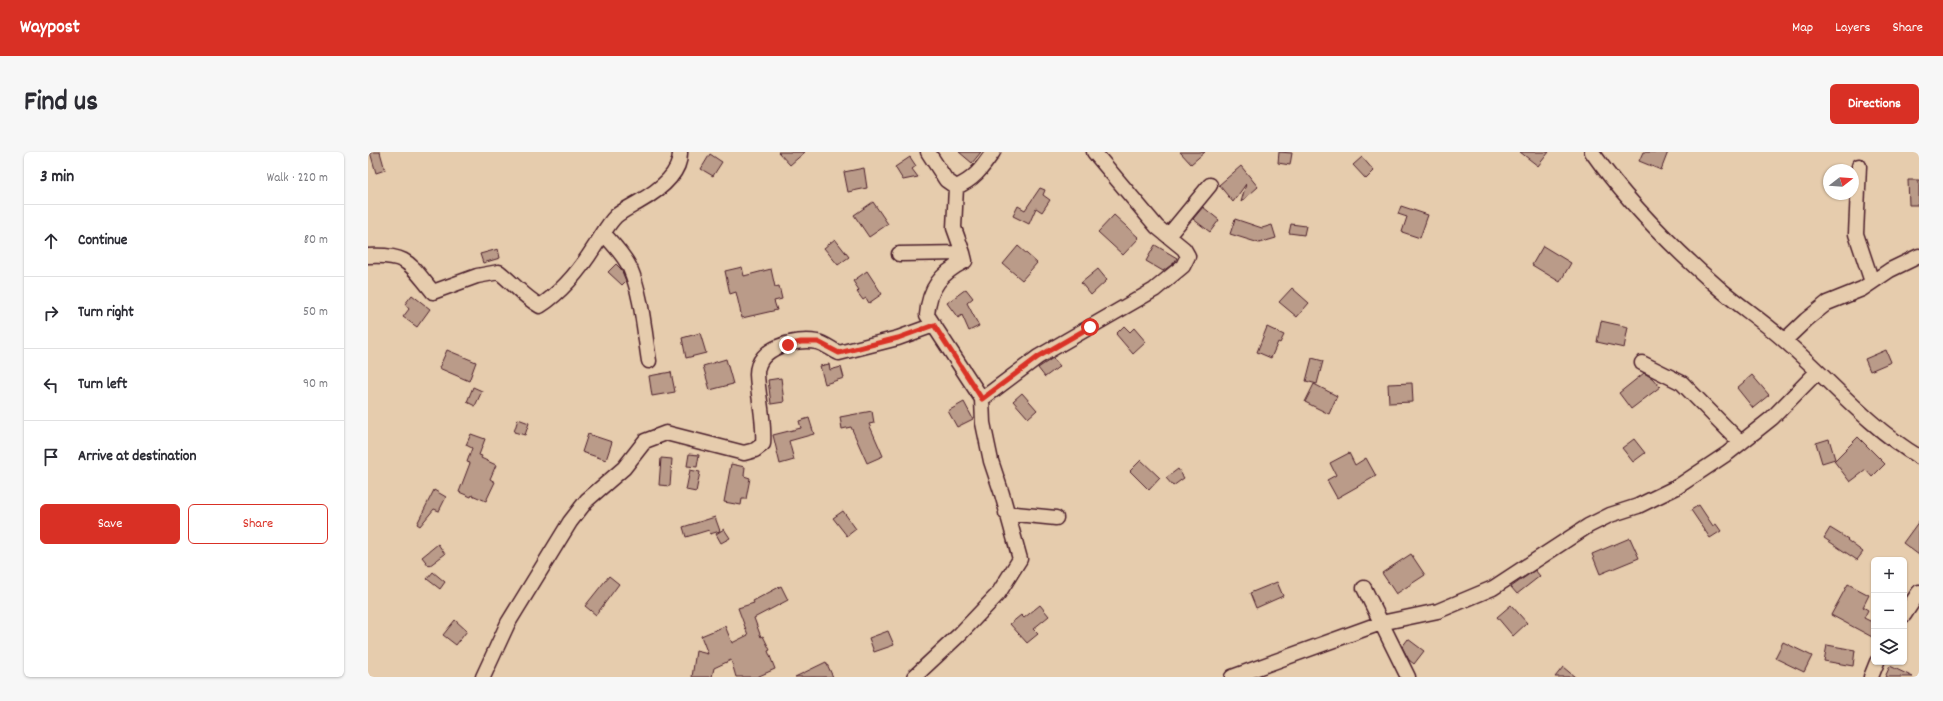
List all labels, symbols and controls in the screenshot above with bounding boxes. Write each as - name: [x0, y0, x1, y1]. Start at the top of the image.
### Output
- text: Waypost: [20, 15, 80, 42]
- text: Map: [1792, 18, 1813, 38]
- text: Layers: [1835, 18, 1870, 38]
- text: Share: [1892, 18, 1923, 38]
- text: Find us: [24, 84, 98, 124]
- button: Directions: [1830, 84, 1919, 124]
- north arrow: [1823, 164, 1859, 200]
- text: 3 min: [40, 166, 74, 190]
- text: Walk · 220 m: [267, 169, 328, 188]
- icon: ahead: [40, 230, 62, 252]
- text: Continue: [78, 230, 127, 252]
- text: 80 m: [304, 231, 328, 250]
- icon: right: [40, 302, 62, 324]
- text: Turn right: [78, 302, 134, 324]
- text: 50 m: [303, 303, 328, 322]
- route start: [1081, 318, 1099, 336]
- route end: [779, 336, 797, 354]
- icon: left: [40, 374, 62, 396]
- text: Turn left: [78, 374, 127, 396]
- text: 90 m: [303, 375, 328, 394]
- icon: arrive: [40, 446, 62, 468]
- text: Arrive at destination: [78, 446, 196, 468]
- button: Save: [40, 504, 180, 544]
- button: Share: [188, 504, 328, 544]
- map controls: [1871, 557, 1907, 665]
- button: +: [1871, 557, 1907, 593]
- button: −: [1871, 593, 1907, 629]
- button: layers: [1871, 629, 1907, 665]

